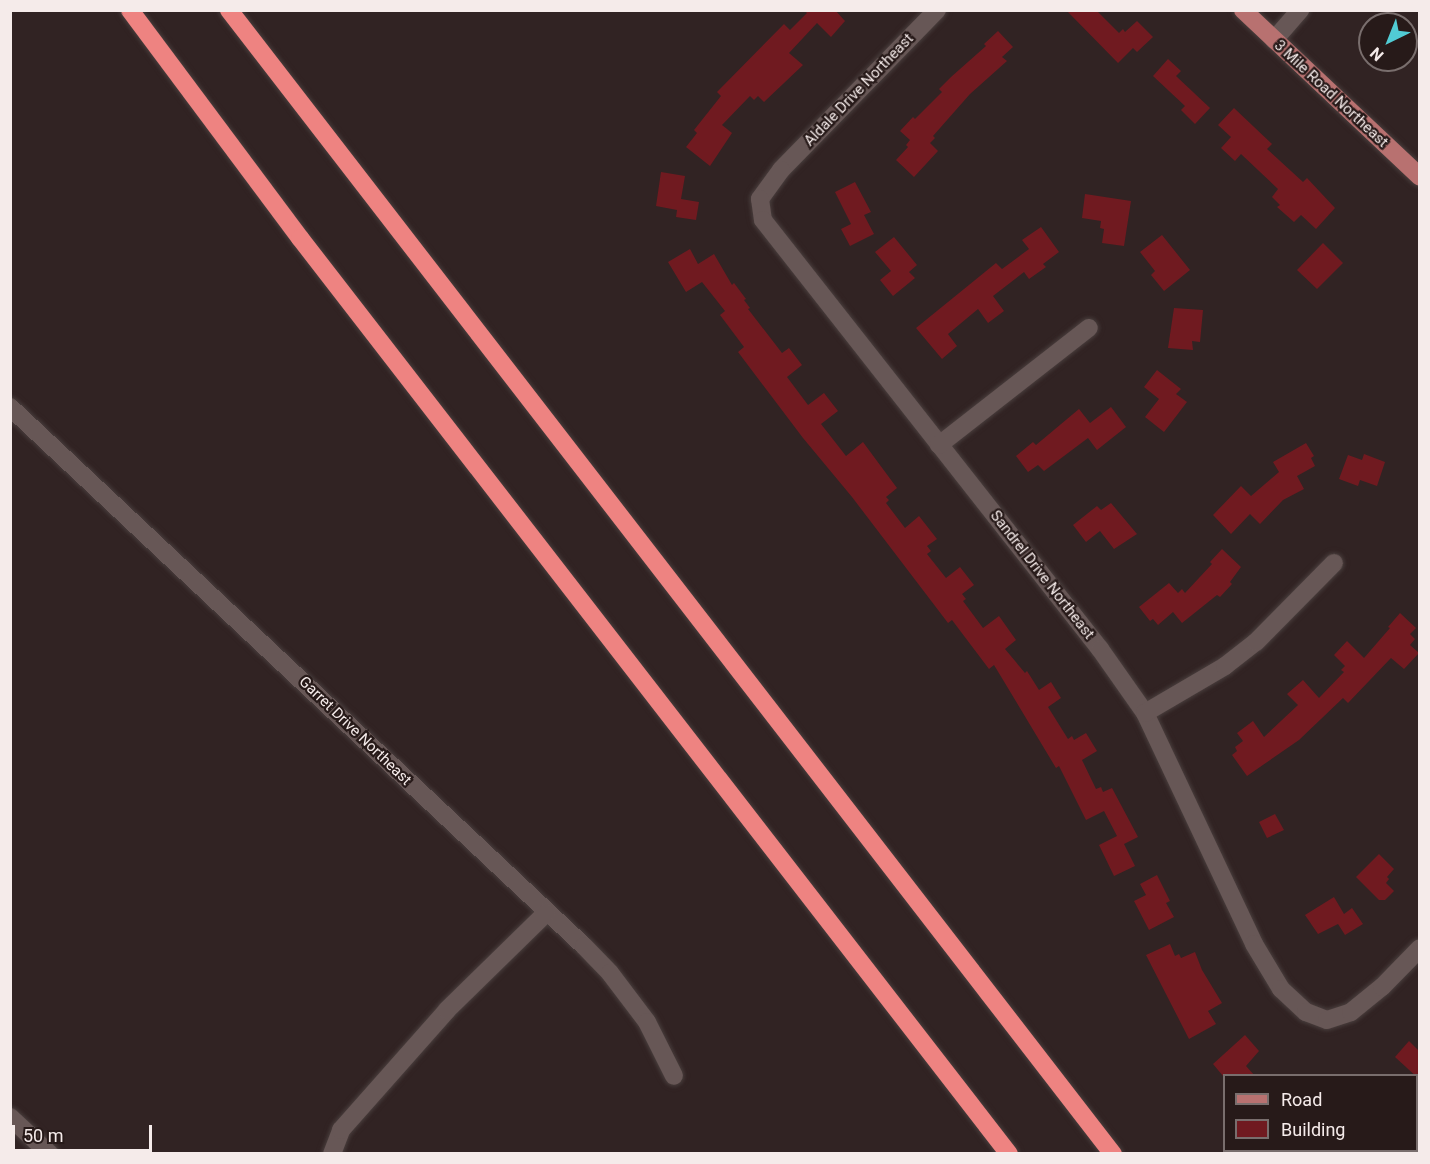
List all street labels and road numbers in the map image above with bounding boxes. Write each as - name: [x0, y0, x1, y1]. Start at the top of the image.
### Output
- street label: Aldale Drive Northeast: [801, 30, 917, 150]
- street label: 3 Mile Road Northeast: [1270, 37, 1392, 151]
- street label: Sandrel Drive Northeast: [986, 507, 1098, 643]
- street label: Garret Drive Northeast: [295, 673, 415, 789]

